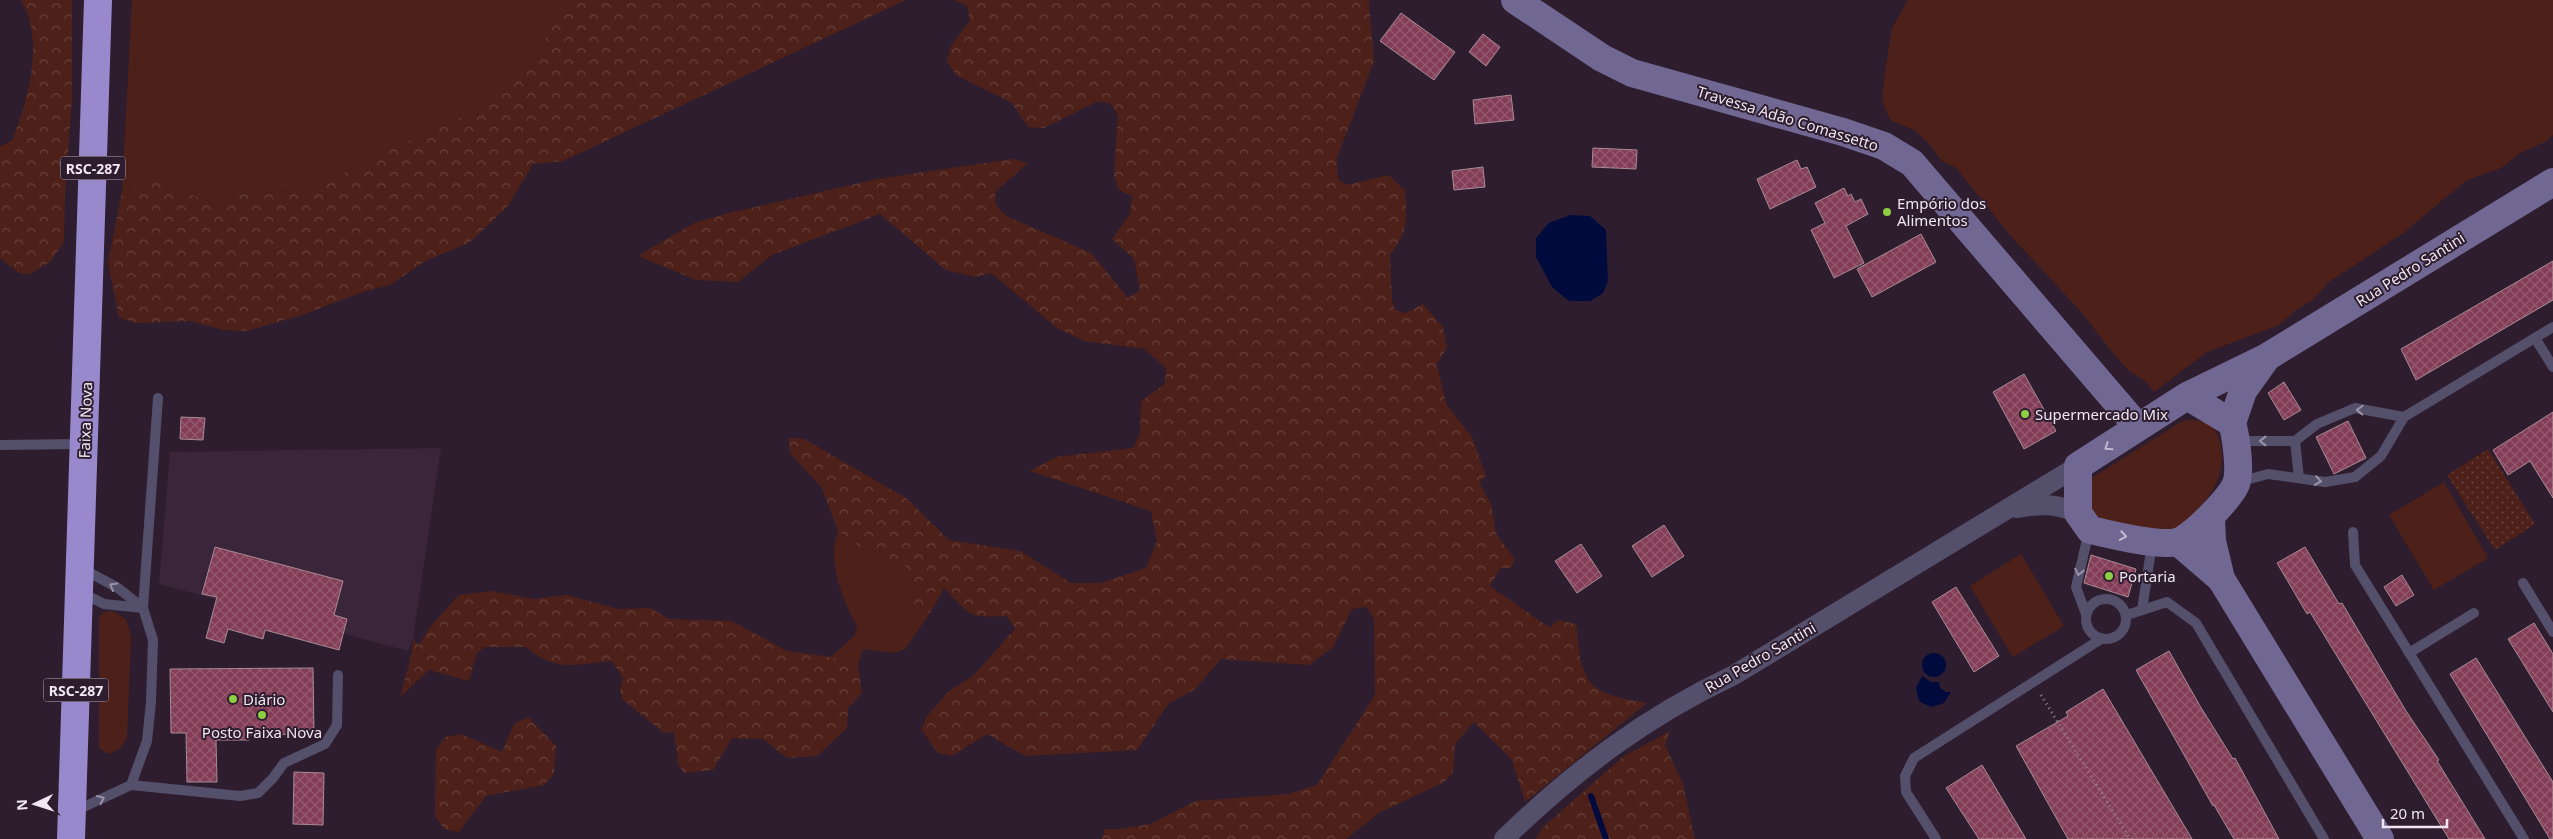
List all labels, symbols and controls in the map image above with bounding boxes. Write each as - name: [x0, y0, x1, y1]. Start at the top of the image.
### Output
- street label: Travessa Adão Comassetto: [1695, 81, 1881, 155]
- road number: RSC-287: [61, 156, 126, 180]
- place label: Empório dos Alimentos: [1897, 193, 1986, 230]
- marker: Empório dos Alimentos: [1881, 206, 1893, 218]
- street label: Rua Pedro Santini: [2352, 227, 2468, 311]
- street label: Faixa Nova: [74, 381, 96, 459]
- place label: Supermercado Mix: [2035, 404, 2168, 424]
- one-way arrow: [2355, 405, 2363, 415]
- marker: Supermercado Mix: [2019, 408, 2031, 420]
- one-way arrow: [2258, 436, 2266, 446]
- one-way arrow: [2104, 440, 2113, 450]
- one-way arrow: [2314, 475, 2322, 485]
- one-way arrow: [2119, 531, 2128, 541]
- place label: Portaria: [2119, 566, 2176, 586]
- one-way arrow: [2074, 568, 2085, 577]
- marker: Portaria: [2103, 570, 2115, 582]
- one-way arrow: [109, 582, 118, 592]
- street label: Rua Pedro Santini: [1701, 617, 1819, 697]
- road number: RSC-287: [44, 678, 108, 702]
- place label: Diário: [243, 689, 285, 709]
- marker: Diário: [227, 693, 239, 705]
- marker: Posto Faixa Nova: [256, 709, 268, 721]
- place label: Posto Faixa Nova: [202, 722, 322, 742]
- north arrow: [10, 779, 60, 829]
- one-way arrow: [96, 795, 105, 805]
- scale bar: [2383, 796, 2447, 828]
- text: N: [12, 799, 31, 811]
- text: 20 m: [2390, 803, 2425, 823]

